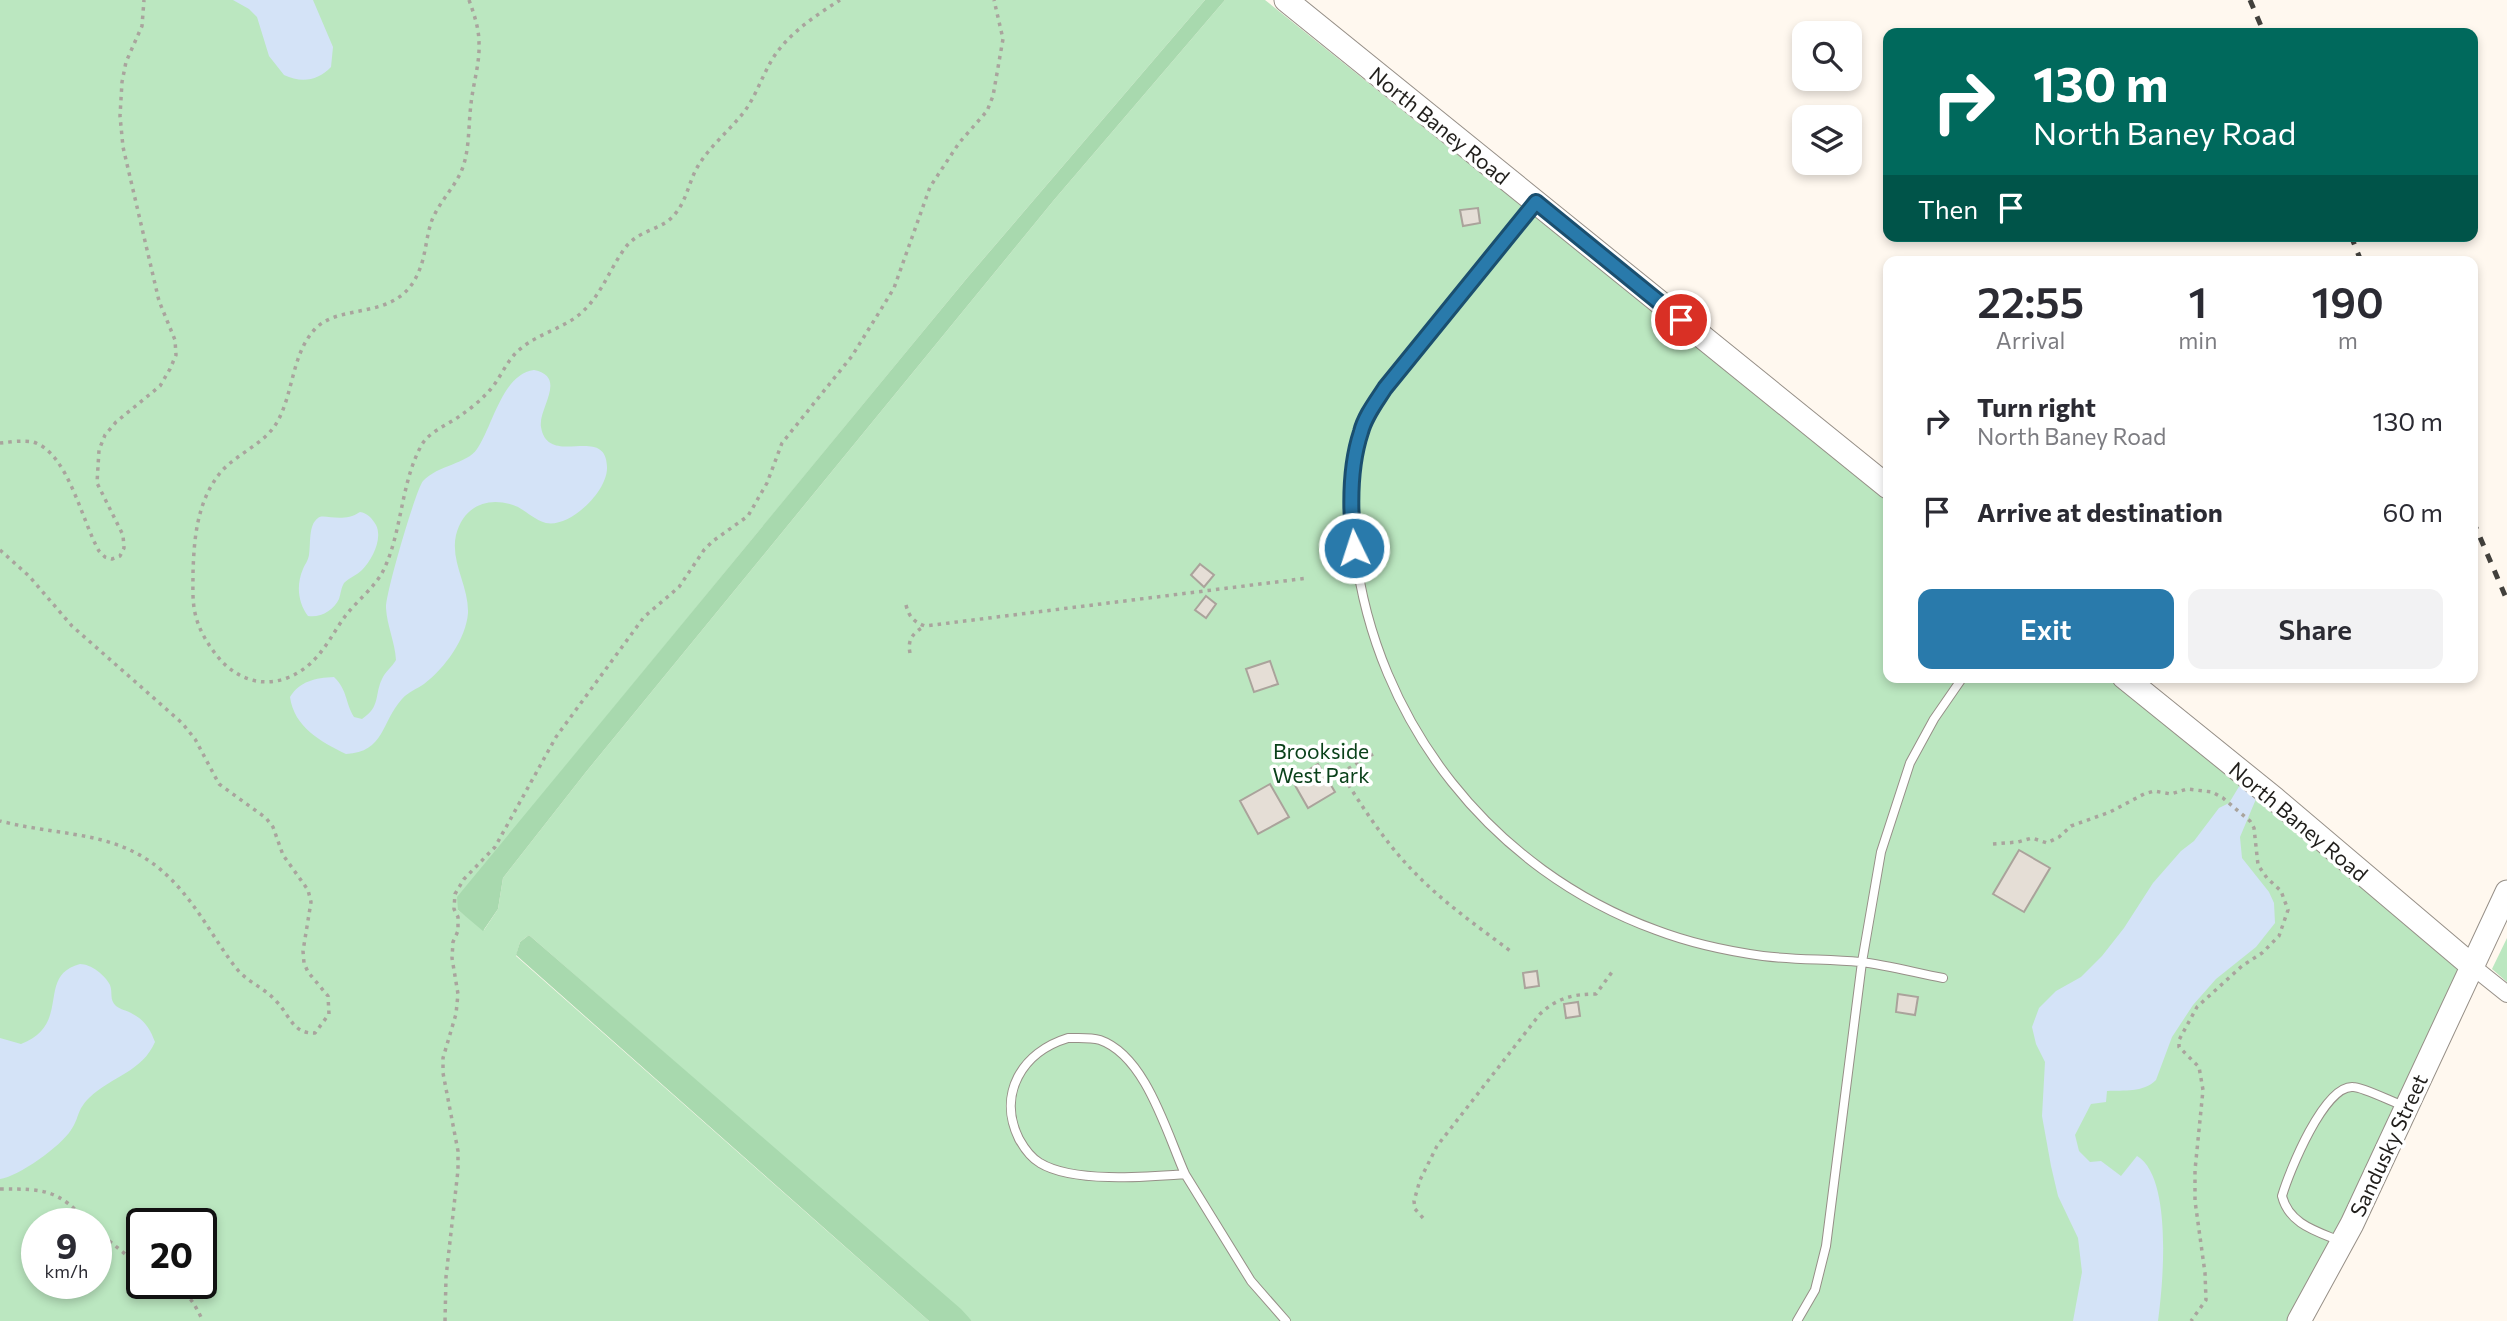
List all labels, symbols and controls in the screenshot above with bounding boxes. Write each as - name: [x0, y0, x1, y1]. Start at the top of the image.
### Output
- map controls: [1792, 21, 1862, 175]
- button: search: [1792, 21, 1862, 91]
- text: 130 m: [2033, 52, 2168, 112]
- icon: right: [1918, 56, 2009, 147]
- street label: North Baney Road: [1365, 61, 1515, 189]
- button: layers: [1792, 105, 1862, 175]
- text: North Baney Road: [2033, 112, 2296, 152]
- icon: arrive: [1992, 189, 2030, 227]
- text: Then: [1918, 193, 1978, 224]
- text: 22:55: [1977, 275, 2084, 327]
- text: 1: [2188, 275, 2207, 327]
- text: 190: [2312, 275, 2384, 327]
- pin: [1651, 290, 1711, 350]
- icon: arrive: [1662, 301, 1700, 339]
- text: Arrival: [1996, 326, 2065, 354]
- text: min: [2178, 326, 2217, 354]
- text: m: [2338, 326, 2358, 354]
- text: Turn right: [1977, 391, 2096, 422]
- icon: right: [1918, 402, 1956, 440]
- text: 130 m: [2372, 405, 2443, 436]
- text: North Baney Road: [1977, 422, 2166, 450]
- icon: arrive: [1918, 493, 1956, 531]
- text: Arrive at destination: [1977, 496, 2223, 527]
- text: 60 m: [2383, 496, 2443, 527]
- position arrow: [1317, 511, 1391, 585]
- button: Exit: [1918, 589, 2174, 669]
- button: Share: [2188, 589, 2443, 669]
- park label: Brookside West Park: [1272, 738, 1370, 787]
- street label: North Baney Road: [2225, 756, 2373, 886]
- street label: Sandusky Street: [2344, 1070, 2432, 1220]
- speed limit sign: 20: [126, 1208, 217, 1299]
- text: 9: [56, 1223, 77, 1266]
- text: km/h: [45, 1260, 88, 1282]

